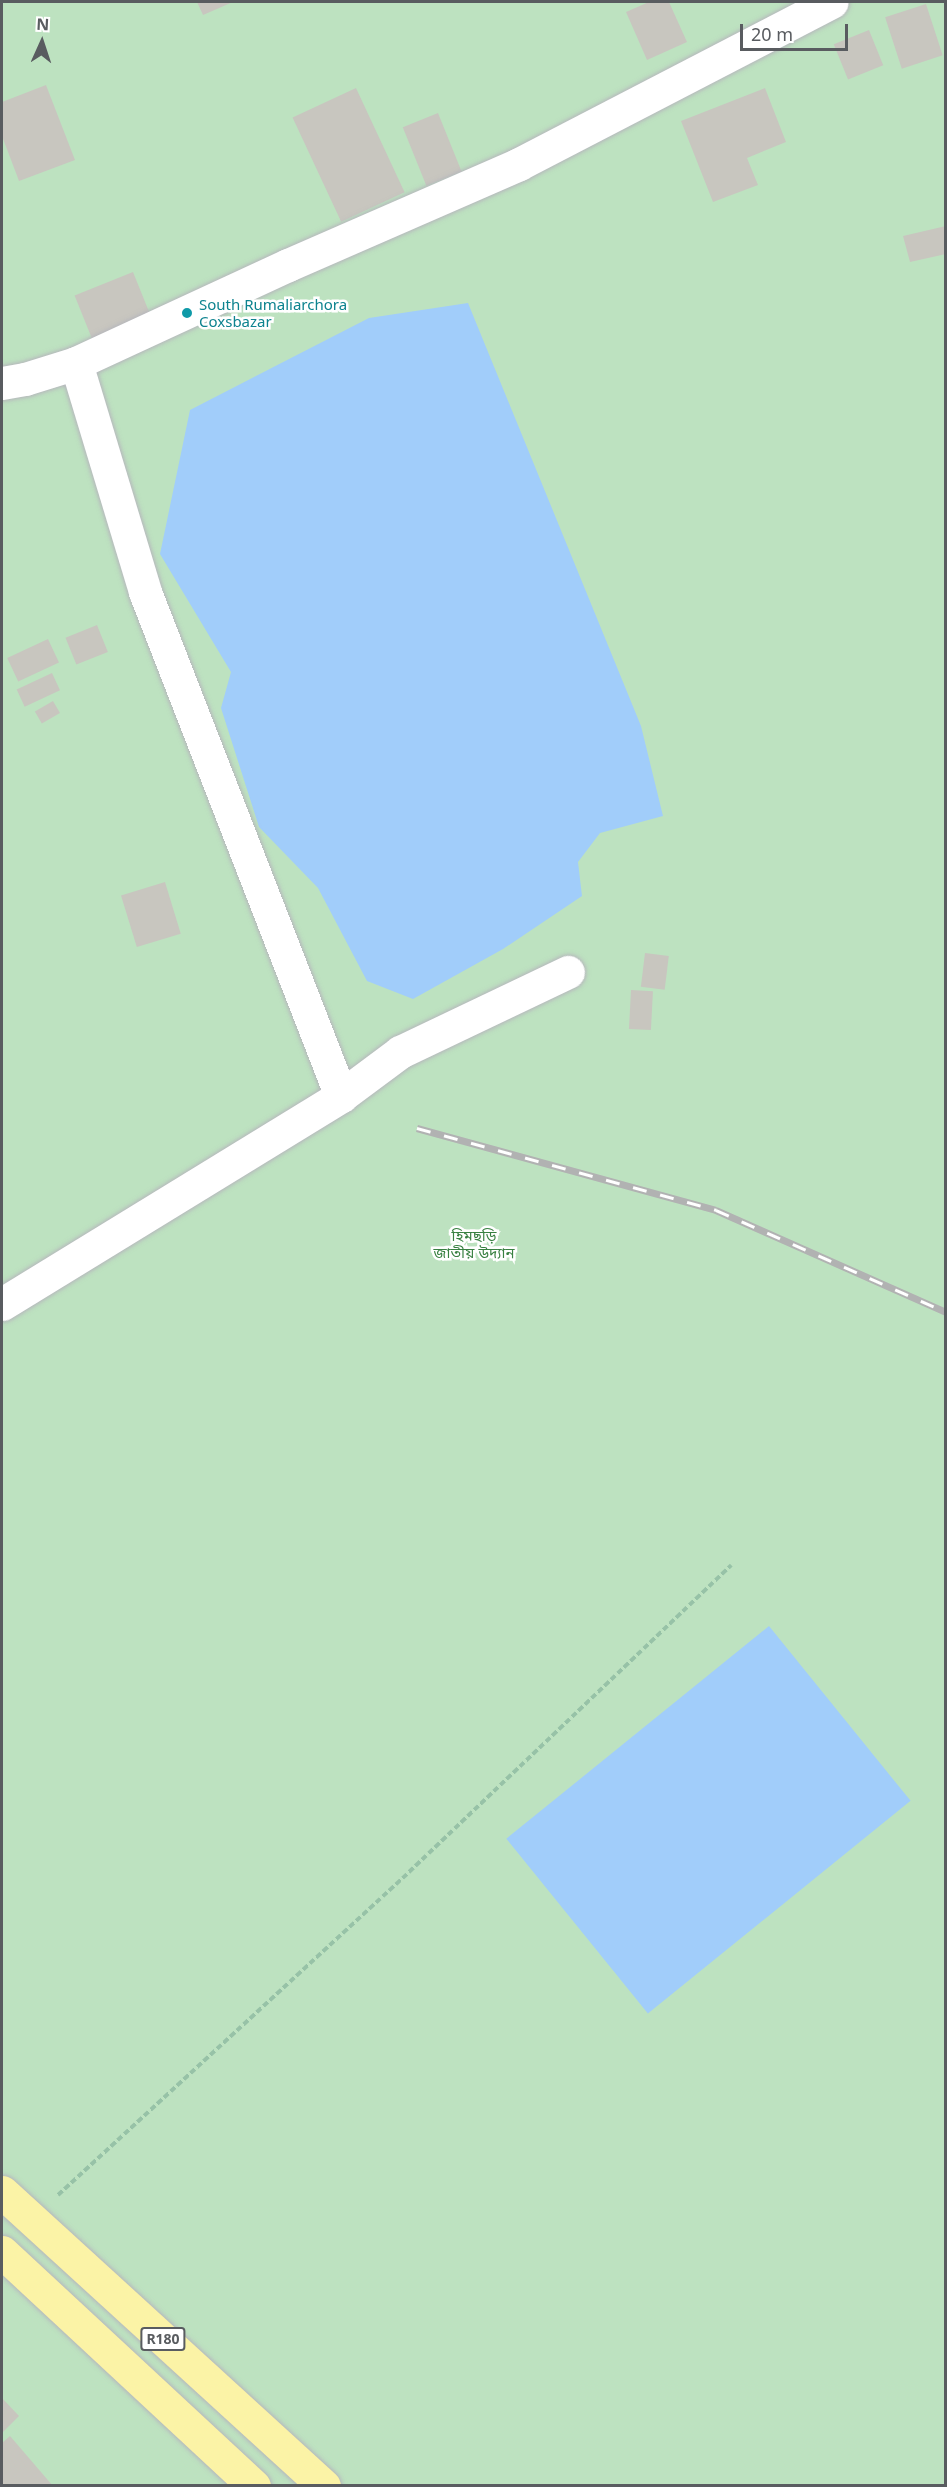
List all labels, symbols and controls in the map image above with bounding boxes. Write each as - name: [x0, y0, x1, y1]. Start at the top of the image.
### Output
- north arrow: [12, 12, 72, 72]
- scale bar: [743, 12, 851, 50]
- text: N: [36, 13, 50, 35]
- text: 20 m: [751, 22, 793, 46]
- place label: South Rumaliarchora Coxsbazar: [199, 295, 347, 330]
- marker: South Rumaliarchora Coxsbazar: [180, 306, 194, 320]
- park label: হিমছড়ি জাতীয় উদ্যান: [434, 1226, 514, 1261]
- road number: R180: [139, 2328, 187, 2350]

